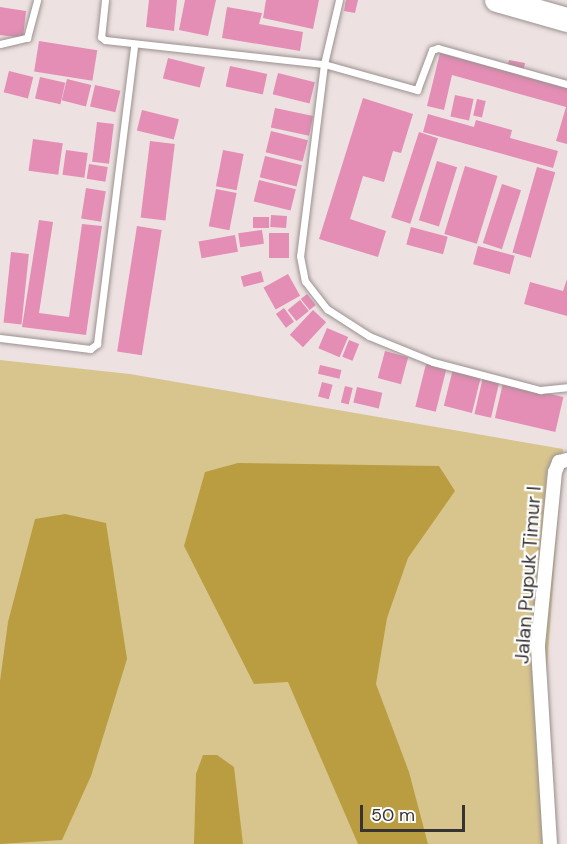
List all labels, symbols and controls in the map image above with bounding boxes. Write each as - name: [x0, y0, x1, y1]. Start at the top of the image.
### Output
- street label: Jalan Pupuk Timur I: [510, 485, 546, 665]
- scale bar: [363, 793, 468, 831]
- text: 50 m: [371, 803, 415, 827]

